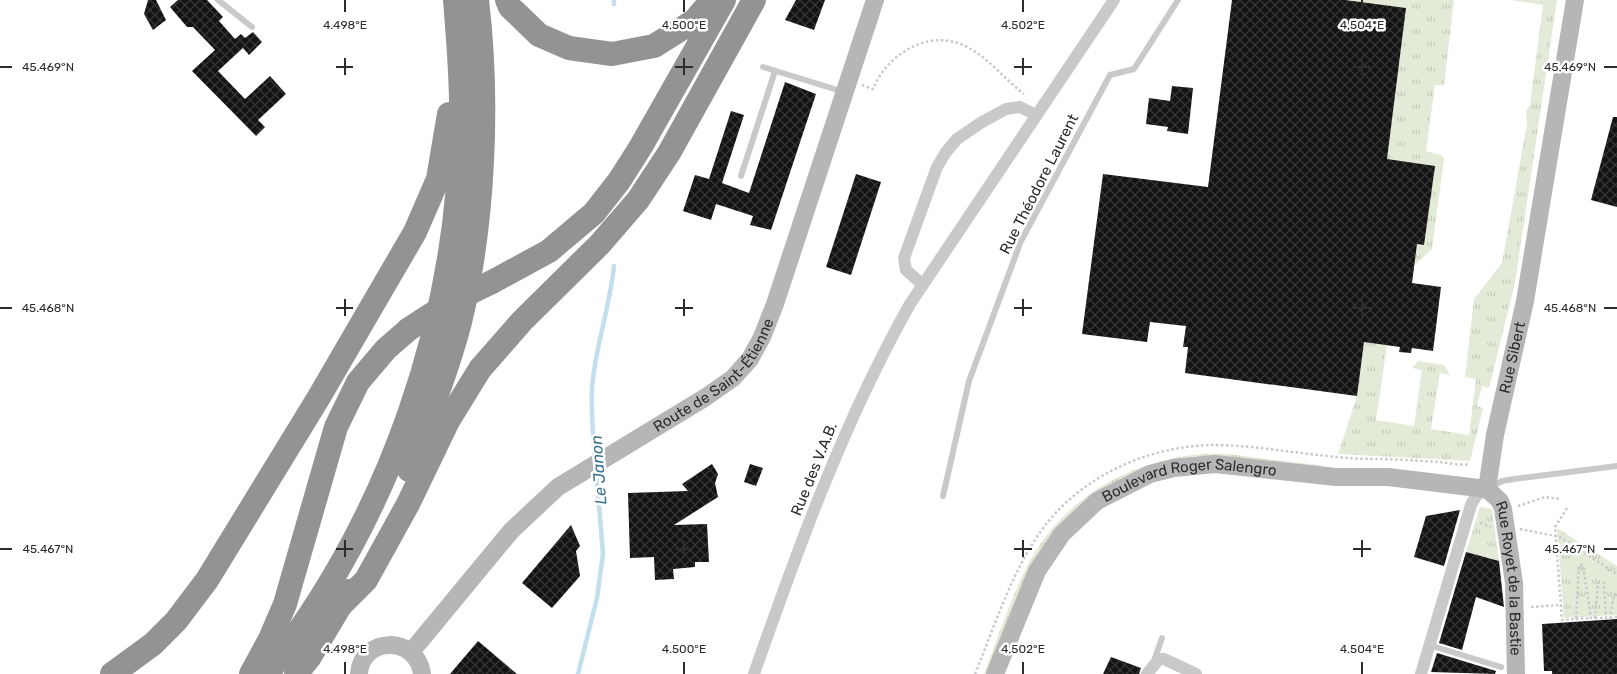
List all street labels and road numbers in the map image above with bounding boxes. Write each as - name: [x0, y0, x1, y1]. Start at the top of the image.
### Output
- street label: Rue Théodore Laurent: [996, 111, 1082, 257]
- street label: Route de Saint-Étienne: [650, 316, 777, 436]
- street label: Rue Sibert: [1496, 320, 1529, 395]
- street label: Rue des V.A.B.: [787, 420, 841, 518]
- street label: Boulevard Roger Salengro: [1099, 455, 1278, 506]
- street label: Rue Royet de la Bastie: [1492, 498, 1525, 656]

